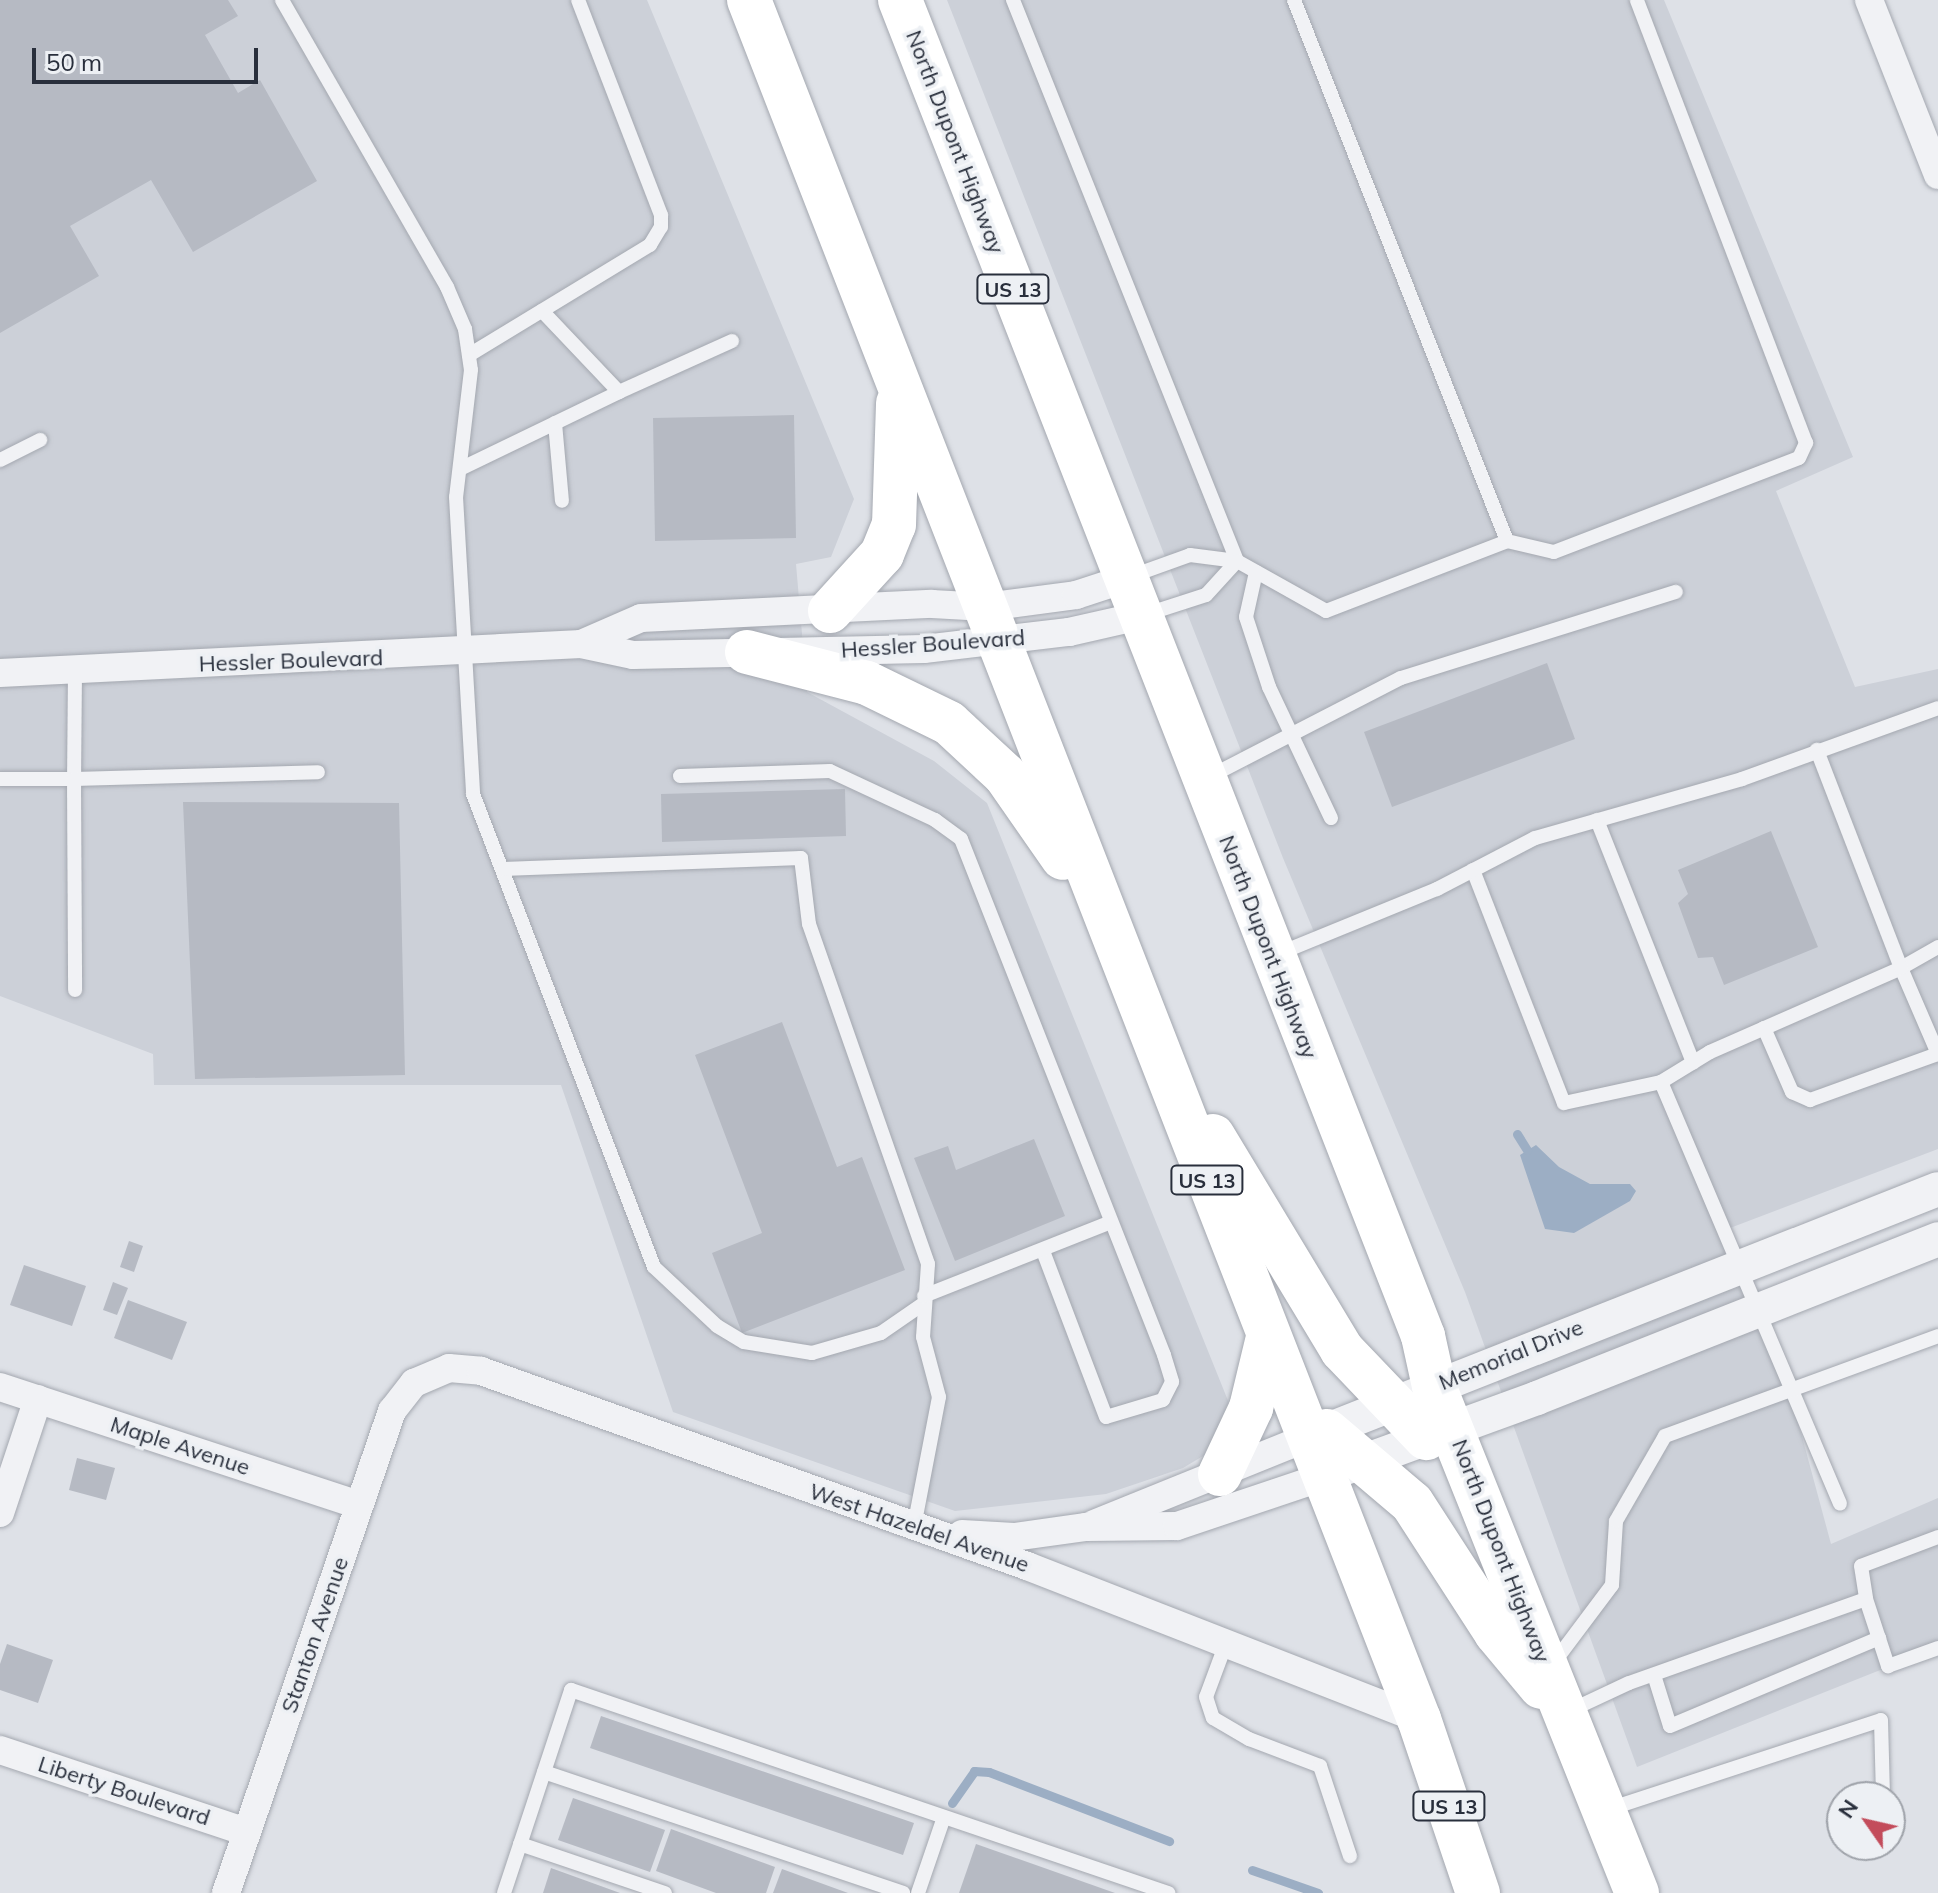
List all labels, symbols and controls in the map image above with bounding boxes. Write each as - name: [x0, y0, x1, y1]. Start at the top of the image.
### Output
- street label: North Dupont Highway: [900, 27, 1010, 257]
- scale bar: [36, 32, 262, 82]
- text: 50 m: [46, 47, 102, 77]
- road number: US 13: [975, 273, 1051, 305]
- street label: Hessler Boulevard: [840, 624, 1026, 664]
- street label: Hessler Boulevard: [198, 645, 384, 677]
- street label: North Dupont Highway: [1213, 832, 1323, 1062]
- road number: US 13: [1169, 1164, 1245, 1196]
- street label: Memorial Drive: [1435, 1314, 1587, 1396]
- street label: Maple Avenue: [107, 1411, 253, 1481]
- street label: North Dupont Highway: [1446, 1436, 1556, 1666]
- street label: West Hazeldel Avenue: [806, 1478, 1032, 1578]
- street label: Stanton Avenue: [276, 1554, 354, 1716]
- street label: Liberty Boulevard: [35, 1751, 213, 1831]
- north arrow: [1826, 1781, 1906, 1861]
- road number: US 13: [1411, 1790, 1487, 1822]
- text: N: [1832, 1794, 1864, 1823]

